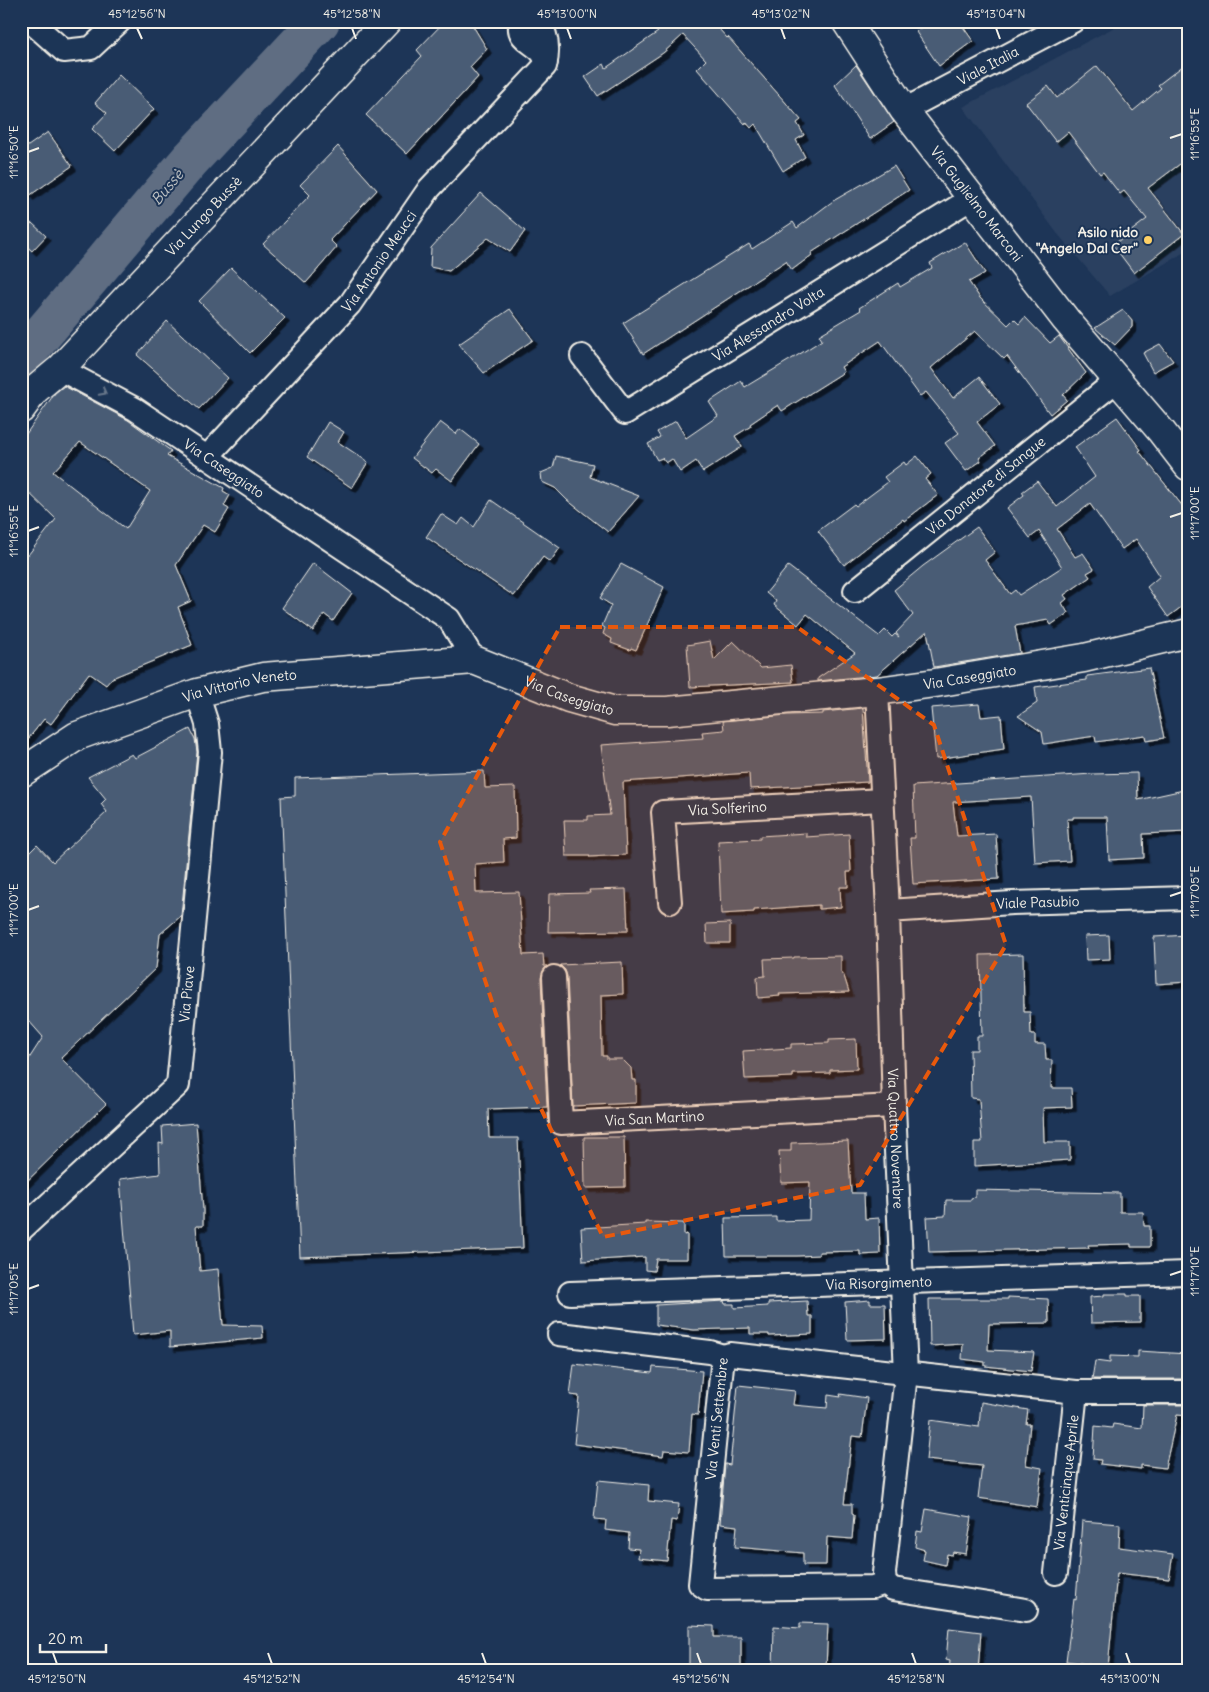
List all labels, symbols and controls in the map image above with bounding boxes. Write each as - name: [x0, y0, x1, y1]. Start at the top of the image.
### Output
- text: 45°12'56"N: [108, 6, 166, 21]
- text: 45°12'58"N: [323, 6, 381, 21]
- text: 45°13'00"N: [537, 6, 597, 21]
- text: 45°13'02"N: [752, 6, 810, 21]
- text: 45°13'04"N: [967, 6, 1025, 21]
- street label: Viale Italia: [954, 42, 1022, 89]
- text: 11°16'55"E: [1187, 108, 1202, 160]
- text: 11°16'50"E: [6, 125, 21, 179]
- street label: Via Guglielmo Marconi: [926, 143, 1027, 265]
- water label: Bussè: [147, 165, 188, 209]
- street label: Via Lungo Bussè: [162, 172, 246, 260]
- street label: Via Antonio Meucci: [338, 207, 420, 316]
- place label: Asilo nido "Angelo Dal Cer": [1036, 223, 1138, 257]
- marker: Asilo nido "Angelo Dal Cer": [1142, 234, 1154, 246]
- street label: Via Alessandro Volta: [709, 283, 828, 366]
- one-way arrow: [98, 386, 107, 396]
- street label: Via Donatore di Sangue: [923, 432, 1049, 539]
- street label: Via Caseggiato: [180, 435, 268, 502]
- text: 11°17'00"E: [1187, 486, 1202, 540]
- text: 11°16'55"E: [6, 505, 21, 557]
- street label: Via Caseggiato: [922, 661, 1017, 694]
- street label: Via Vittorio Veneto: [180, 665, 298, 706]
- street label: Via Caseggiato: [522, 672, 616, 719]
- street label: Via Solferino: [688, 797, 768, 820]
- text: 11°17'05"E: [1187, 866, 1202, 918]
- text: 11°17'00"E: [6, 883, 21, 937]
- street label: Viale Pasubio: [996, 892, 1080, 913]
- street label: Via Piave: [175, 965, 198, 1023]
- street label: Via Quattro Novembre: [884, 1068, 908, 1209]
- street label: Via San Martino: [605, 1107, 705, 1130]
- text: 11°17'10"E: [1187, 1246, 1202, 1296]
- text: 11°17'05"E: [6, 1263, 21, 1315]
- street label: Via Risorgimento: [825, 1272, 932, 1294]
- street label: Via Venti Settembre: [702, 1357, 732, 1481]
- street label: Via Venticinque Aprile: [1050, 1414, 1082, 1551]
- scale bar: [40, 1622, 106, 1654]
- text: 20 m: [48, 1629, 83, 1648]
- text: 45°12'50"N: [28, 1671, 86, 1686]
- text: 45°12'52"N: [243, 1671, 301, 1686]
- text: 45°12'54"N: [457, 1671, 515, 1686]
- text: 45°12'56"N: [672, 1671, 730, 1686]
- text: 45°12'58"N: [887, 1671, 945, 1686]
- text: 45°13'00"N: [1100, 1671, 1160, 1686]

